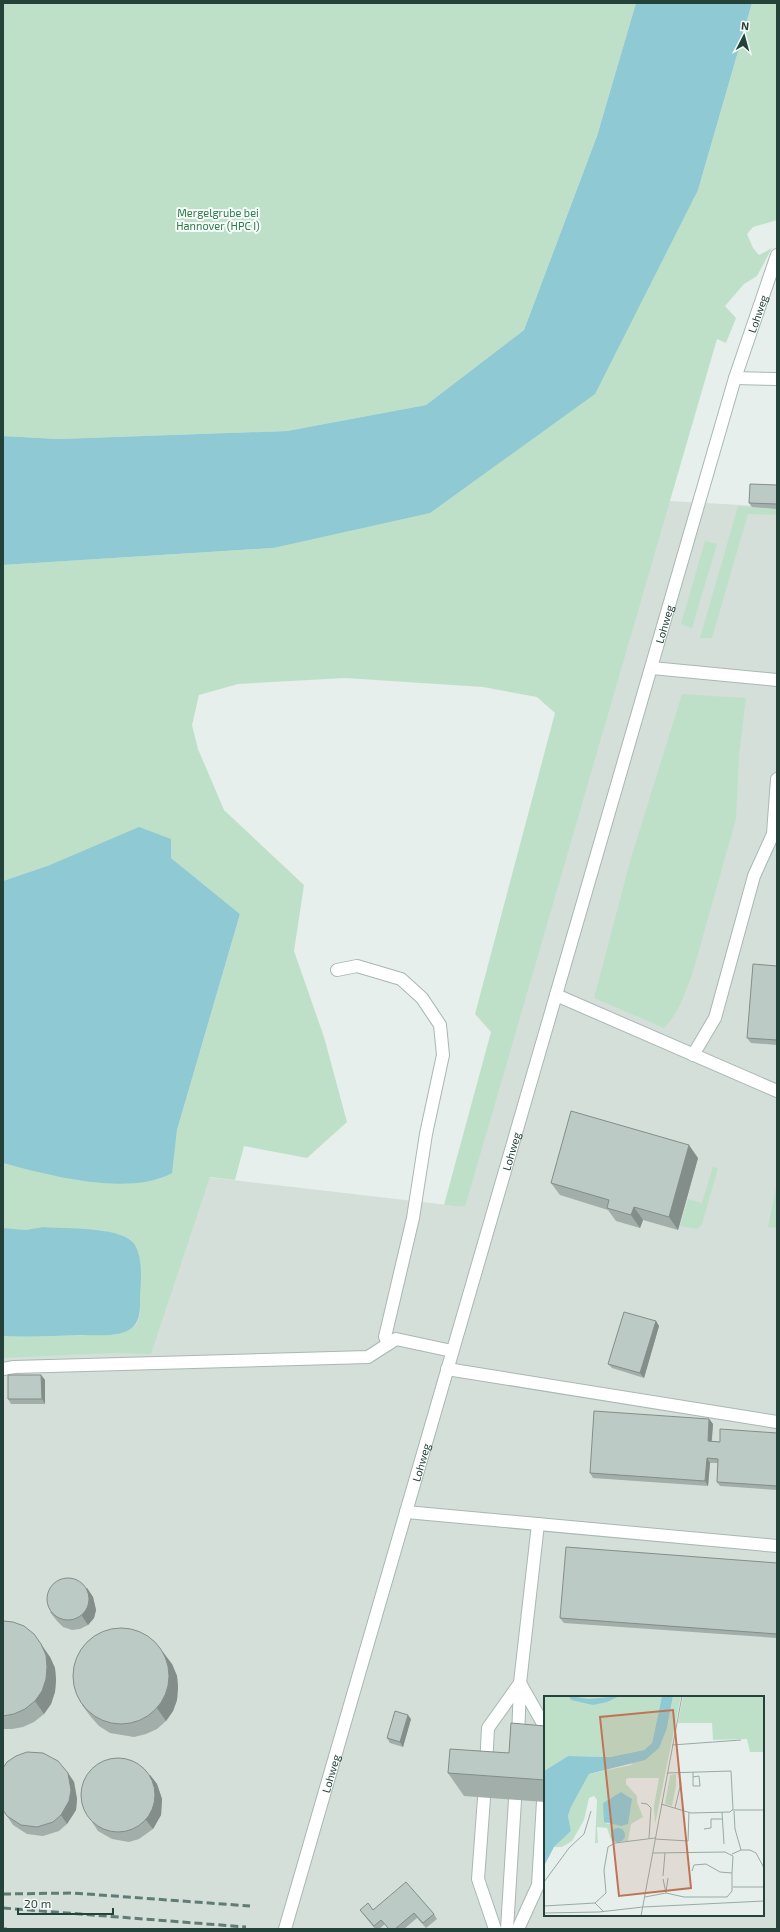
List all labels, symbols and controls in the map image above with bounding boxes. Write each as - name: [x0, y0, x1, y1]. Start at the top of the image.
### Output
- north arrow: [724, 16, 764, 56]
- text: N: [740, 19, 750, 32]
- park label: Mergelgrube bei Hannover (HPC I): [176, 206, 260, 232]
- street label: Lohweg: [744, 293, 770, 334]
- street label: Lohweg: [652, 603, 675, 645]
- street label: Lohweg: [499, 1130, 522, 1172]
- street label: Lohweg: [409, 1442, 432, 1483]
- inset map: [544, 1696, 764, 1916]
- street label: Lohweg: [318, 1753, 342, 1794]
- scale bar: [18, 1890, 113, 1916]
- text: 20 m: [24, 1896, 51, 1910]

